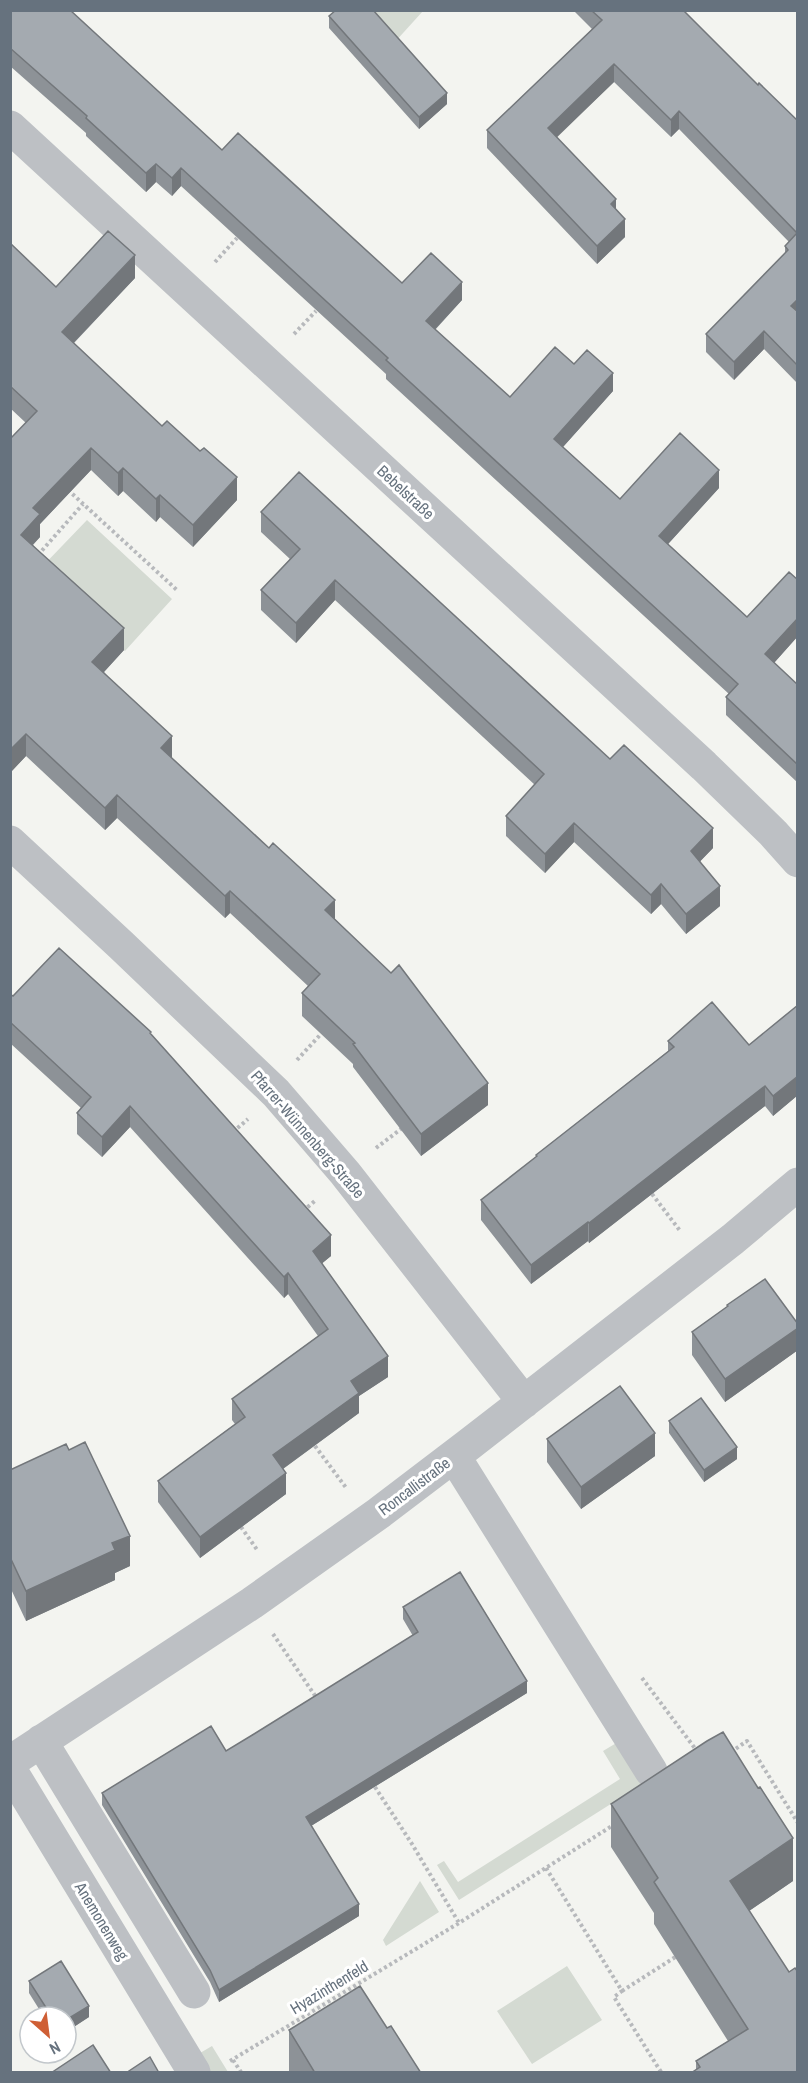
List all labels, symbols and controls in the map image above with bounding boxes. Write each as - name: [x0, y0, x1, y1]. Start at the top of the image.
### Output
- street label: Bebelstraße: [373, 460, 439, 524]
- street label: Pfarrer-Wünnenberg-Straße: [246, 1065, 370, 1203]
- street label: Roncallistraße: [374, 1452, 454, 1520]
- street label: Anemonenweg: [70, 1877, 134, 1965]
- street label: Hyazinthenfeld: [286, 1955, 372, 2019]
- north arrow: [18, 2005, 78, 2065]
- text: N: [46, 2036, 64, 2060]

